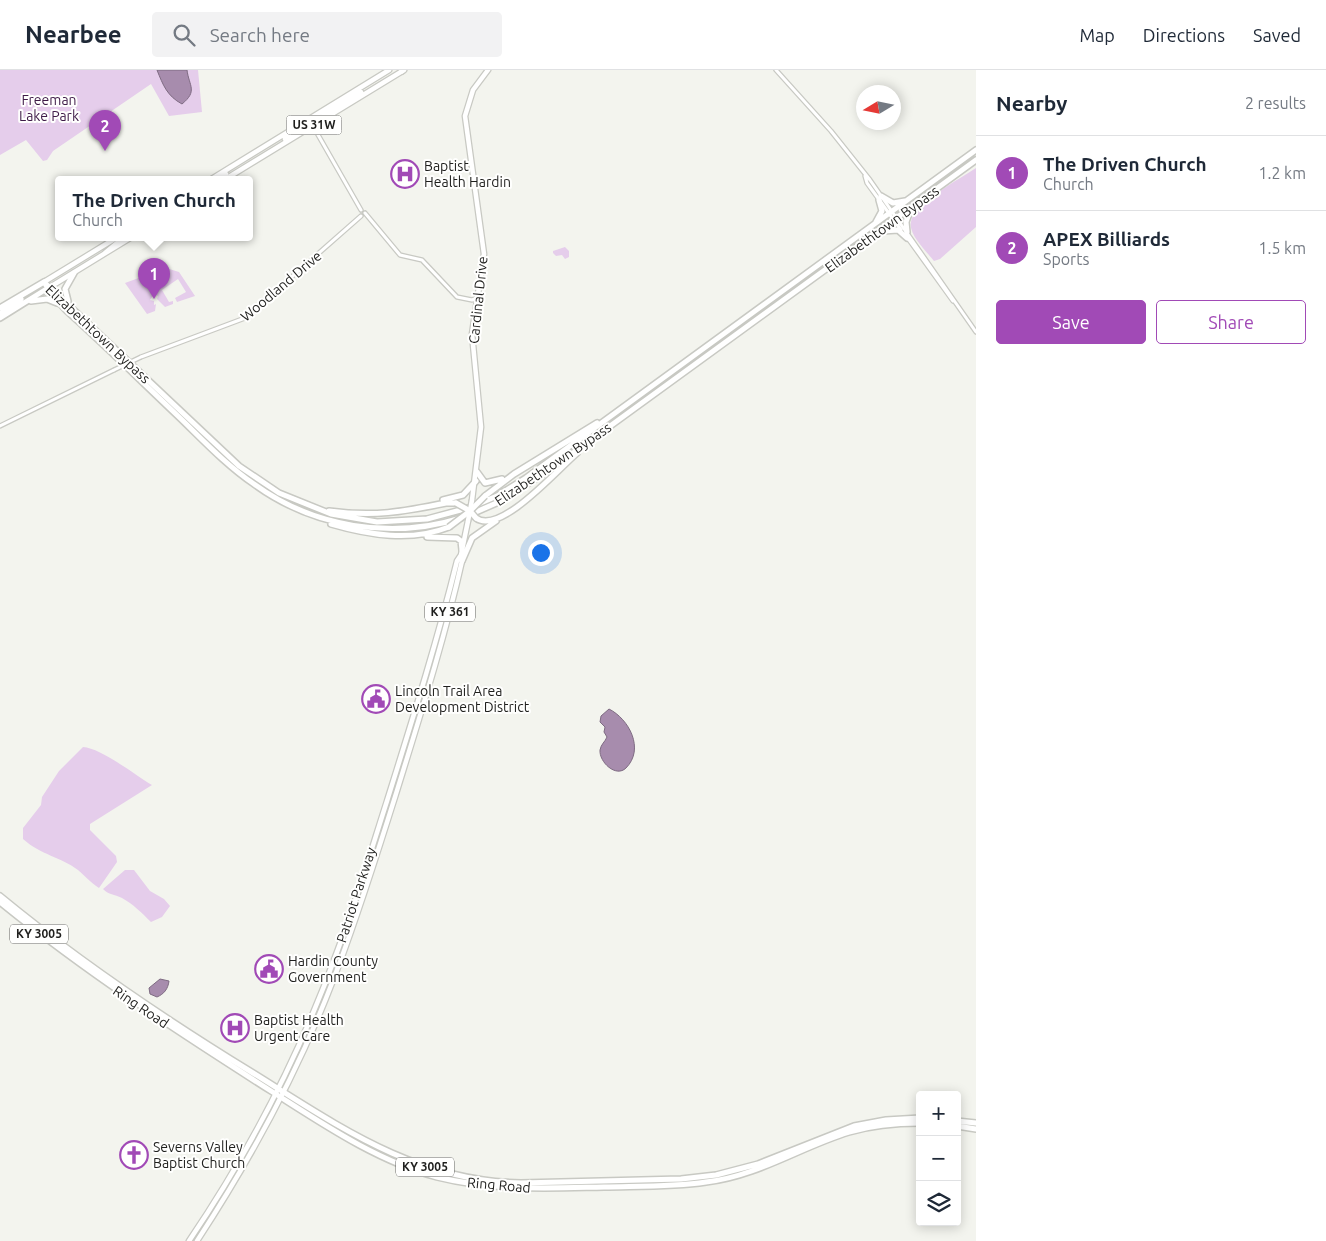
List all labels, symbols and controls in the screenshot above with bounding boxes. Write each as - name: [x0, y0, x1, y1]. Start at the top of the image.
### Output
- search box: [152, 12, 502, 57]
- text: Nearbee: [25, 21, 122, 48]
- icon: search: [170, 21, 198, 49]
- text: Search here: [210, 24, 310, 46]
- text: Map: [1079, 25, 1115, 45]
- text: Directions: [1143, 25, 1225, 45]
- text: Saved: [1253, 25, 1301, 45]
- north arrow: [856, 85, 901, 130]
- text: Nearby: [996, 91, 1067, 115]
- park label: Freeman Lake Park: [19, 92, 79, 124]
- text: 2 results: [1245, 94, 1306, 112]
- pin: 2: [89, 110, 121, 151]
- road number: US 31W: [286, 116, 342, 134]
- text: The Driven Church: [1043, 153, 1207, 175]
- place label: Baptist Health Hardin: [424, 158, 511, 190]
- hospital icon: Baptist Health Hardin: [390, 159, 420, 189]
- text: 1: [1007, 164, 1017, 182]
- text: 1.2 km: [1258, 164, 1306, 182]
- text: Church: [1043, 175, 1094, 193]
- popup: [55, 176, 253, 241]
- street label: Elizabethtown Bypass: [822, 182, 942, 276]
- text: The Driven Church: [72, 189, 236, 211]
- text: Church: [72, 211, 123, 229]
- text: APEX Billiards: [1043, 228, 1170, 250]
- text: 2: [1007, 239, 1017, 257]
- text: 1.5 km: [1258, 239, 1306, 257]
- street label: Woodland Drive: [237, 248, 325, 324]
- text: Sports: [1043, 250, 1089, 268]
- street label: Cardinal Drive: [465, 255, 491, 345]
- pin: 1: [138, 258, 170, 299]
- street label: Elizabethtown Bypass: [43, 281, 153, 387]
- button: Save: [996, 300, 1146, 344]
- button: Share: [1156, 300, 1306, 344]
- street label: Elizabethtown Bypass: [492, 419, 614, 509]
- your location: [528, 540, 554, 566]
- road number: KY 361: [425, 602, 475, 622]
- place label: Lincoln Trail Area Development District: [395, 683, 530, 715]
- public building icon: Lincoln Trail Area Development District: [361, 684, 391, 714]
- street label: Patriot Parkway: [333, 845, 379, 945]
- road number: KY 3005: [10, 924, 68, 944]
- place label: Hardin County Government: [288, 953, 378, 985]
- public building icon: Hardin County Government: [254, 954, 284, 984]
- street label: Ring Road: [110, 983, 172, 1031]
- place label: Baptist Health Urgent Care: [254, 1012, 344, 1044]
- hospital icon: Baptist Health Urgent Care: [220, 1013, 250, 1043]
- map controls: [916, 1091, 961, 1226]
- button: +: [916, 1091, 961, 1136]
- button: −: [916, 1136, 961, 1181]
- place label: Severns Valley Baptist Church: [153, 1139, 245, 1171]
- church icon: Severns Valley Baptist Church: [119, 1140, 149, 1170]
- road number: KY 3005: [396, 1158, 454, 1176]
- street label: Ring Road: [467, 1174, 531, 1196]
- button: layers: [916, 1181, 961, 1226]

